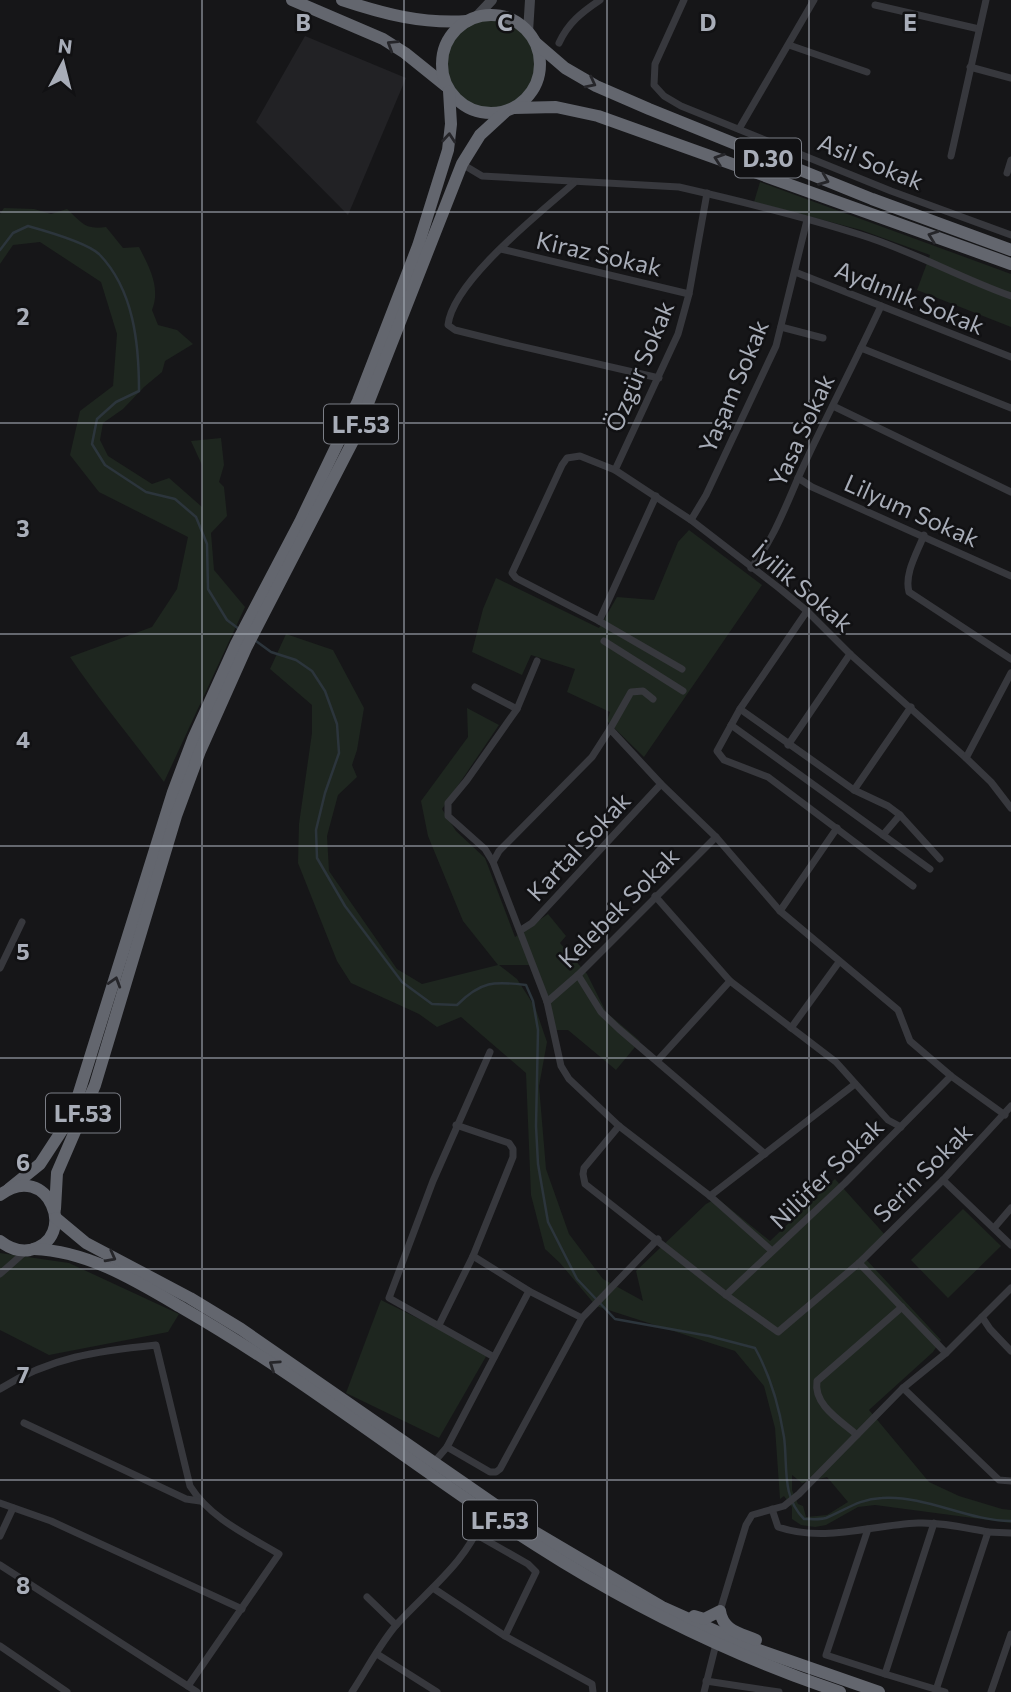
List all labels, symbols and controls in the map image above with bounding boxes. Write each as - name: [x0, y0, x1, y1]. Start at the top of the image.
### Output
- text: B: [295, 8, 311, 36]
- text: C: [497, 8, 513, 36]
- text: D: [700, 8, 717, 36]
- text: E: [903, 8, 917, 36]
- north arrow: [28, 28, 98, 98]
- text: N: [57, 33, 74, 58]
- one-way arrow: [386, 40, 399, 53]
- one-way arrow: [584, 74, 596, 88]
- street label: Asil Sokak: [814, 127, 928, 195]
- one-way arrow: [441, 132, 456, 143]
- road number: D.30: [735, 139, 801, 178]
- one-way arrow: [713, 153, 726, 167]
- one-way arrow: [817, 171, 829, 185]
- street label: Kiraz Sokak: [534, 225, 664, 281]
- one-way arrow: [928, 230, 940, 244]
- street label: Aydınlık Sokak: [831, 254, 989, 340]
- street label: Özgür Sokak: [598, 296, 680, 436]
- text: 2: [16, 302, 30, 330]
- street label: Yaşam Sokak: [692, 315, 774, 457]
- street label: Yasa Sokak: [762, 369, 840, 491]
- road number: LF.53: [324, 404, 398, 444]
- street label: Lilyum Sokak: [840, 467, 984, 553]
- text: 3: [16, 514, 30, 542]
- street label: İyilik Sokak: [747, 537, 859, 637]
- text: 4: [16, 725, 30, 753]
- street label: Kartal Sokak: [520, 786, 636, 906]
- street label: Kelebek Sokak: [552, 841, 684, 973]
- text: 5: [16, 937, 30, 965]
- one-way arrow: [107, 977, 121, 989]
- road number: LF.53: [46, 1094, 120, 1132]
- street label: Nilüfer Sokak: [763, 1112, 889, 1234]
- street label: Serin Sokak: [867, 1117, 977, 1227]
- text: 6: [16, 1148, 30, 1176]
- one-way arrow: [104, 1249, 117, 1262]
- text: 7: [17, 1360, 29, 1388]
- one-way arrow: [269, 1361, 282, 1373]
- road number: LF.53: [463, 1500, 537, 1540]
- text: 8: [16, 1571, 30, 1599]

